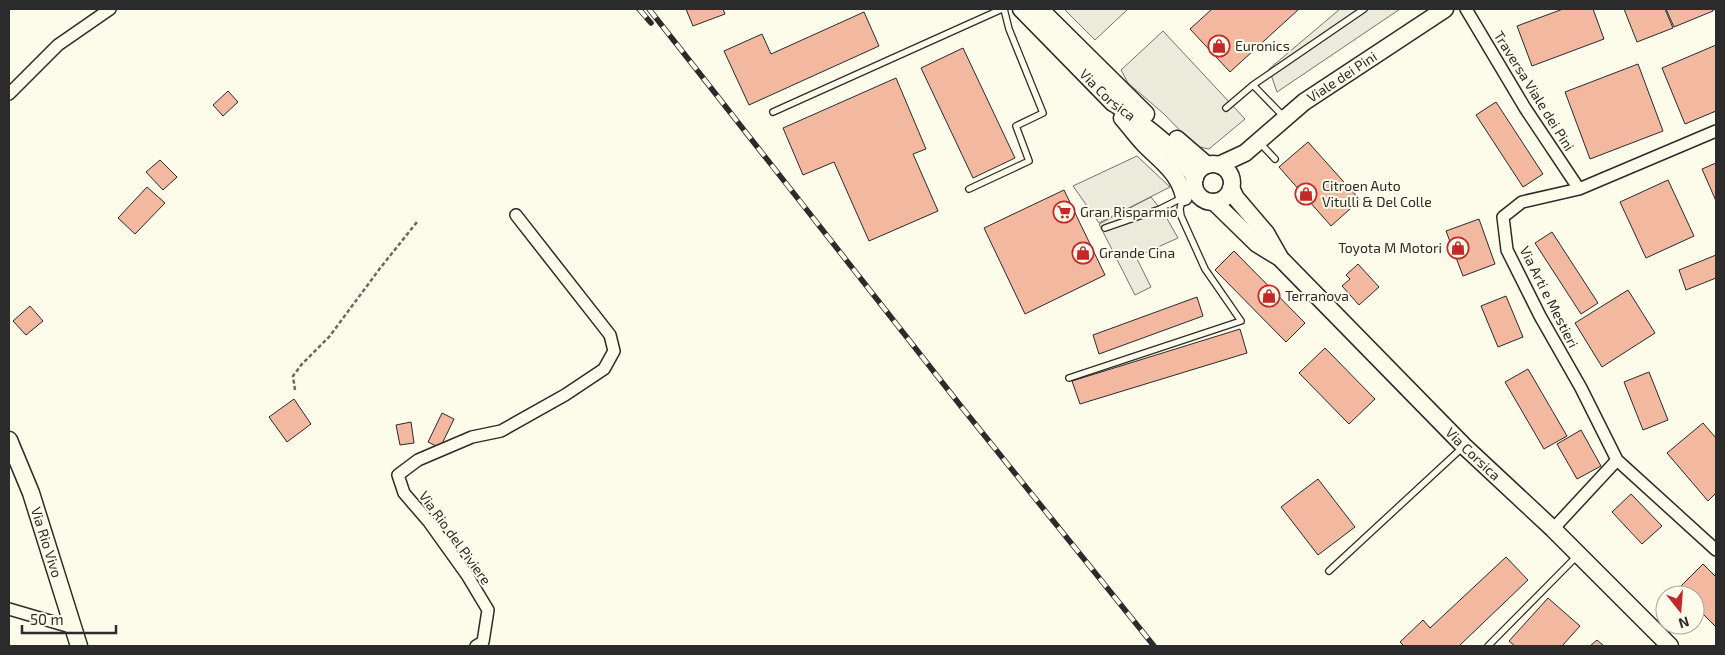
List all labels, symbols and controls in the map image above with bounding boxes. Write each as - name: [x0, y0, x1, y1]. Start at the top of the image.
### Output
- street label: Traversa Viale dei Pini: [1491, 28, 1578, 154]
- shop icon: Euronics: [1207, 34, 1231, 58]
- place label: Euronics: [1235, 37, 1290, 54]
- street label: Viale dei Pini: [1304, 47, 1380, 106]
- street label: Via Corsica: [1076, 65, 1139, 124]
- place label: Citroen Auto Vitulli & Del Colle: [1322, 177, 1432, 210]
- shop icon: Citroen Auto Vitulli & Del Colle: [1294, 182, 1318, 206]
- supermarket icon: Gran Risparmio: [1052, 200, 1076, 224]
- place label: Gran Risparmio: [1080, 203, 1178, 220]
- shop icon: Toyota M Motori: [1446, 236, 1470, 260]
- place label: Toyota M Motori: [1338, 239, 1442, 256]
- shop icon: Grande Cina: [1071, 241, 1095, 265]
- street label: Via Arti e Mestieri: [1517, 243, 1582, 350]
- place label: Grande Cina: [1099, 244, 1175, 261]
- shop icon: Terranova: [1257, 284, 1281, 308]
- place label: Terranova: [1285, 287, 1349, 304]
- street label: Via Corsica: [1442, 423, 1504, 484]
- street label: Via Rio del Piviere: [416, 488, 495, 588]
- street label: Via Rio Vivo: [28, 505, 66, 580]
- north arrow: [1655, 585, 1705, 635]
- scale bar: [22, 602, 116, 634]
- text: 50 m: [30, 610, 64, 628]
- text: N: [1677, 613, 1691, 633]

